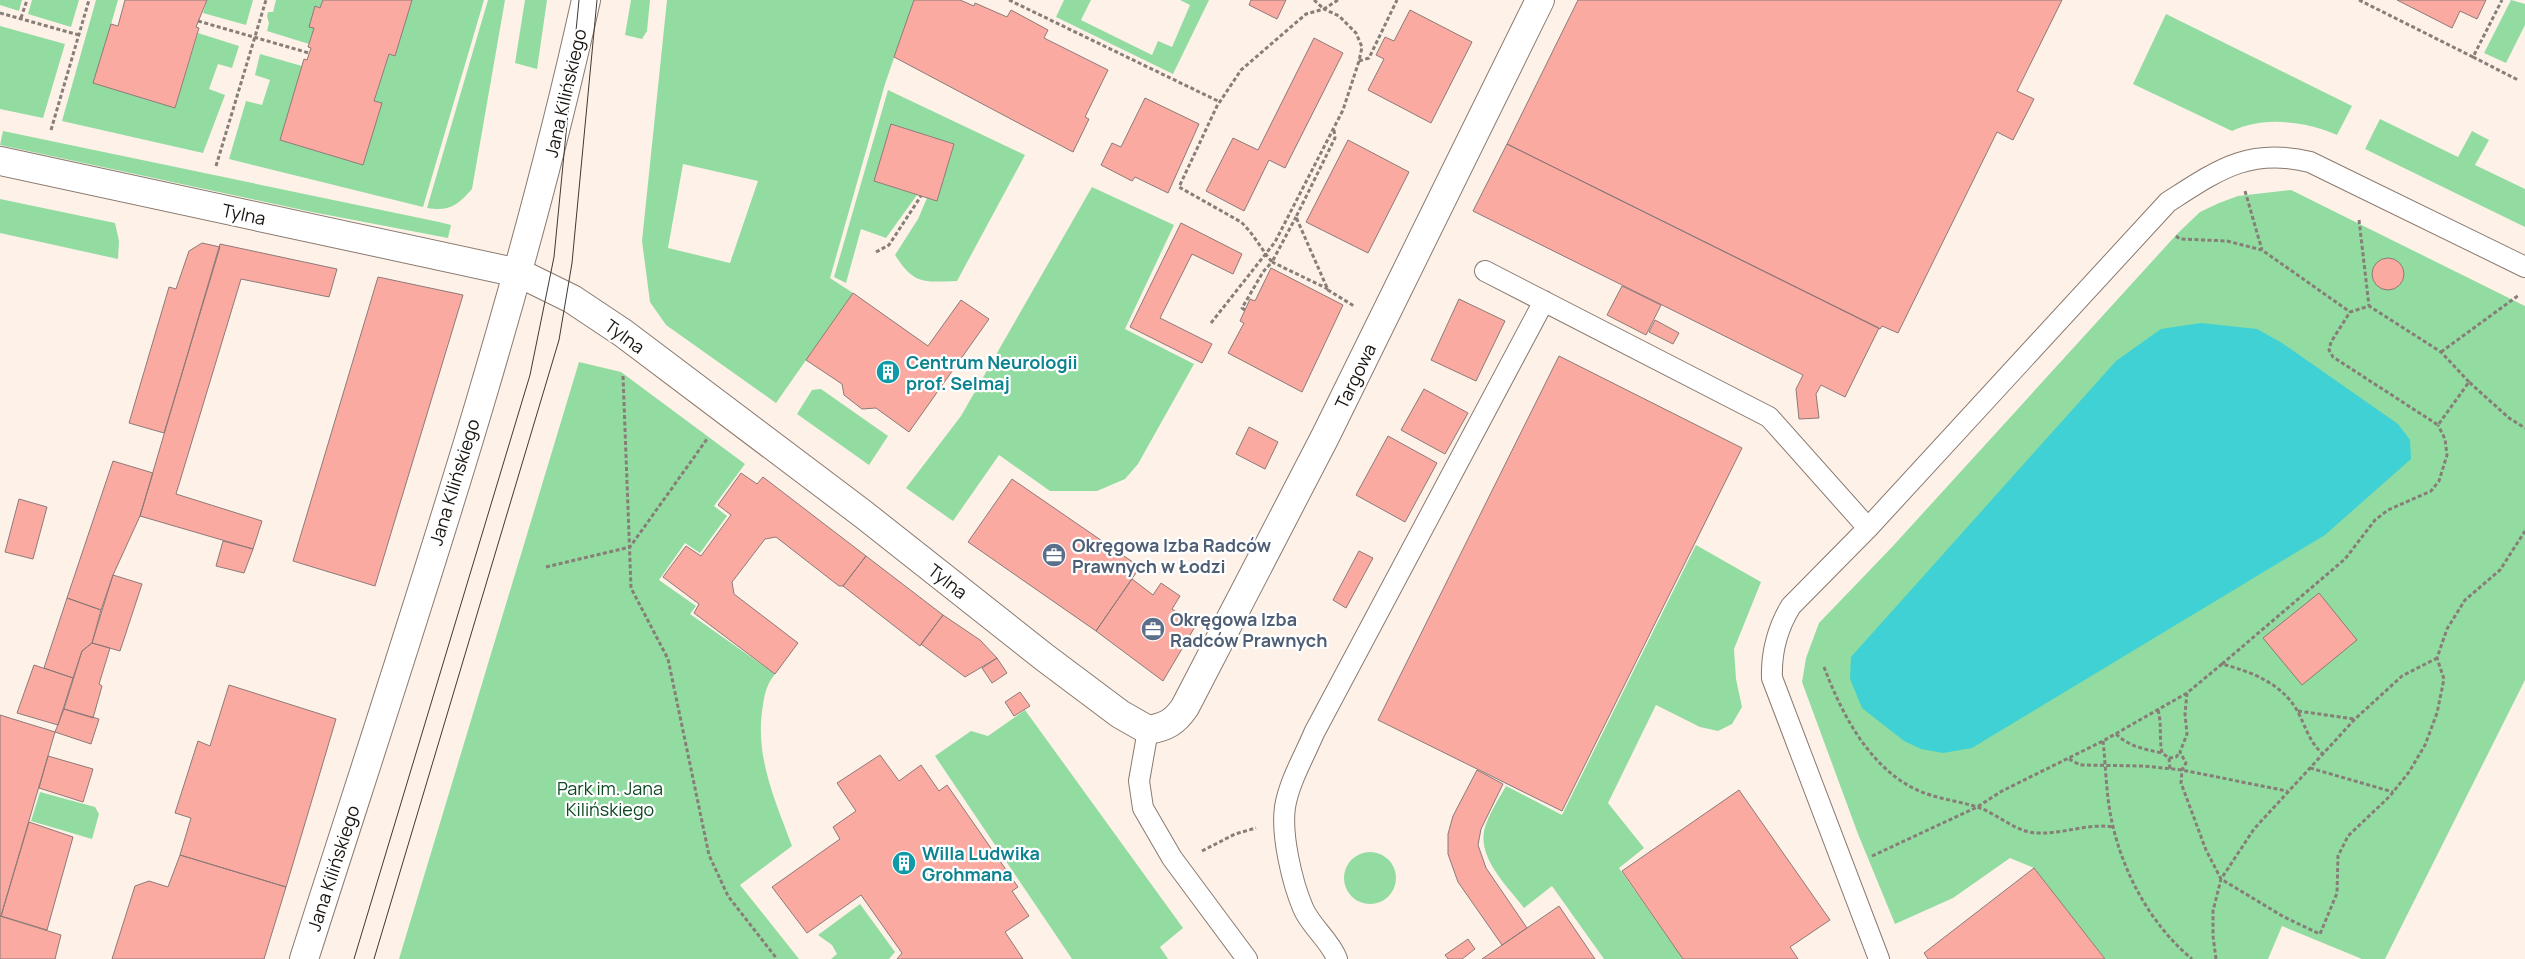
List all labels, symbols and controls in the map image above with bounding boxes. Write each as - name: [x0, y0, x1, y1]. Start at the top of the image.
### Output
- street label: Jana Kilińskiego: [539, 26, 591, 160]
- street label: Tylna: [220, 198, 268, 230]
- street label: Tylna: [600, 313, 650, 359]
- street label: Targowa: [1329, 339, 1381, 413]
- place label: Centrum Neurologii prof. Selmaj: [906, 350, 1078, 395]
- building icon: Centrum Neurologii prof. Selmaj: [875, 359, 901, 385]
- street label: Jana Kilińskiego: [423, 416, 485, 548]
- place label: Okręgowa Izba Radców Prawnych w Łodzi: [1072, 533, 1272, 578]
- office icon: Okręgowa Izba Radców Prawnych w Łodzi: [1041, 542, 1067, 568]
- street label: Tylna: [923, 558, 973, 604]
- place label: Okręgowa Izba Radców Prawnych: [1170, 607, 1327, 652]
- office icon: Okręgowa Izba Radców Prawnych: [1140, 616, 1166, 642]
- park label: Park im. Jana Kilińskiego: [557, 776, 663, 821]
- street label: Jana Kilińskiego: [301, 802, 365, 934]
- place label: Willa Ludwika Grohmana: [922, 841, 1040, 886]
- building icon: Willa Ludwika Grohmana: [891, 850, 917, 876]

